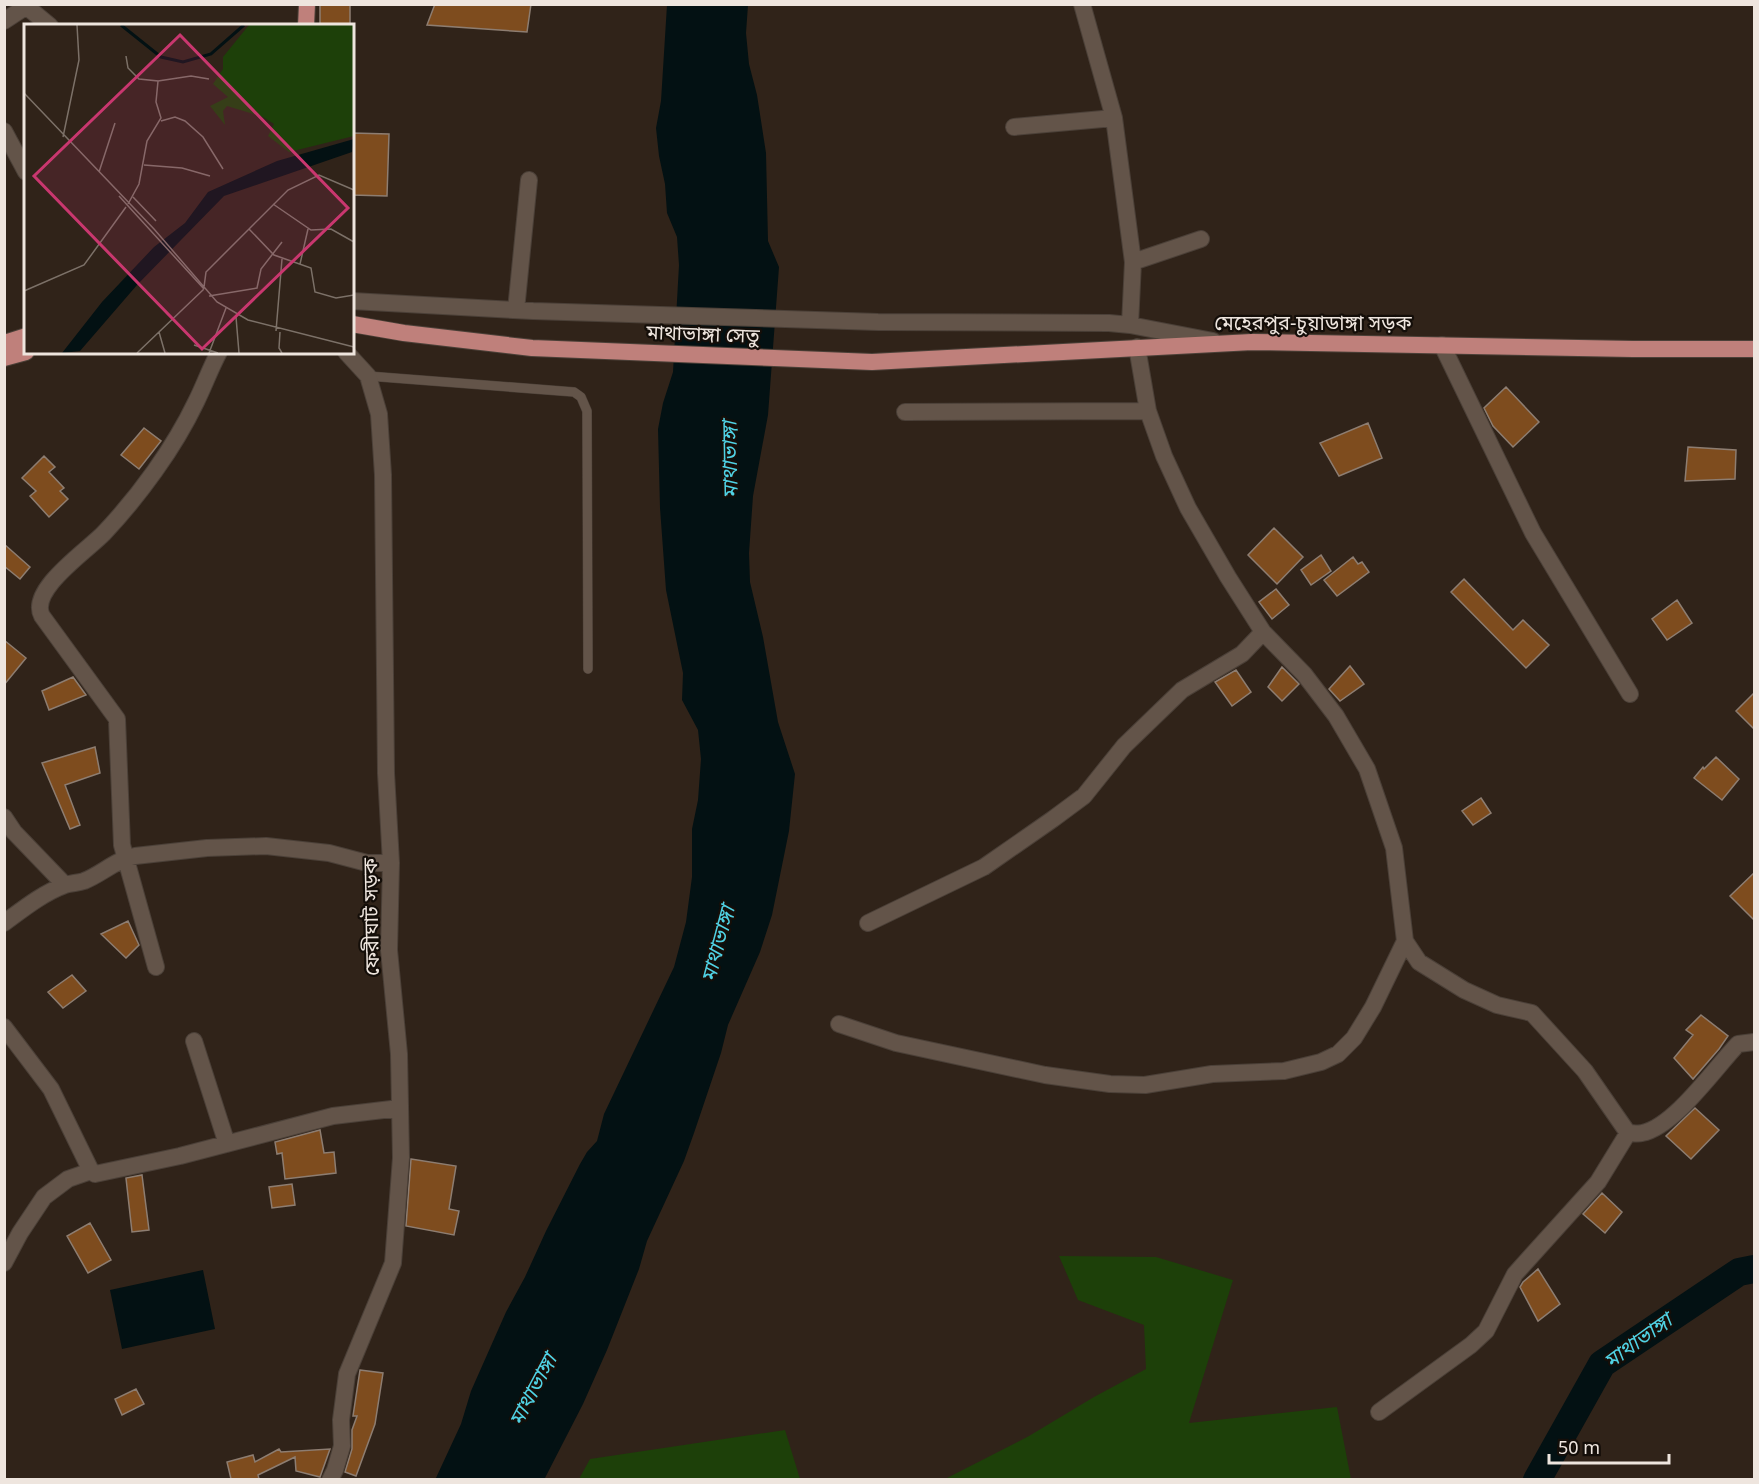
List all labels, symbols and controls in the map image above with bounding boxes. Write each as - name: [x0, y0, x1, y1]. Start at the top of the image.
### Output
- inset map: [24, 24, 354, 354]
- street label: মেহেরপুর-চুয়াডাঙ্গা সড়ক: [1214, 312, 1412, 338]
- street label: মাথাভাঙ্গা সেতু: [645, 321, 761, 351]
- water label: মাথাভাঙ্গা: [717, 416, 747, 499]
- street label: ফেরীঘাট সড়ক: [358, 857, 387, 976]
- water label: মাথাভাঙ্গা: [696, 899, 745, 986]
- water label: মাথাভাঙ্গা: [1599, 1306, 1682, 1377]
- water label: মাথাভাঙ্গা: [504, 1346, 567, 1432]
- scale bar: [1549, 1427, 1669, 1465]
- text: 50 m: [1558, 1437, 1600, 1461]

